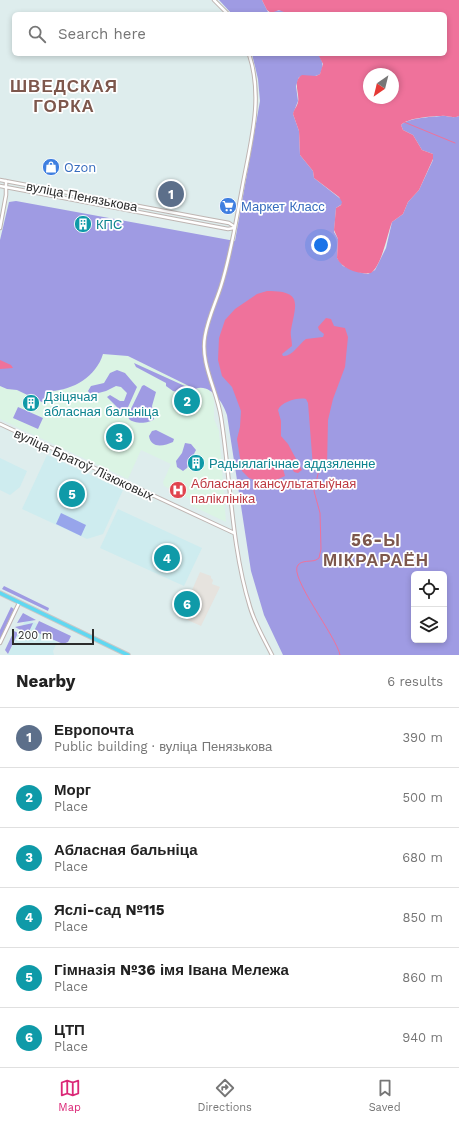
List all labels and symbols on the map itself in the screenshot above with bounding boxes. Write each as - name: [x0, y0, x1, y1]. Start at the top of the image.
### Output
- north arrow: [363, 68, 399, 104]
- district label: ШВЕДСКАЯ ГОРКА: [10, 76, 118, 116]
- shop icon: Ozon: [41, 157, 61, 177]
- place label: Ozon: [64, 160, 96, 175]
- street label: вуліца Пенязькова: [25, 178, 140, 215]
- pin: 1: [158, 179, 184, 209]
- supermarket icon: Маркет Класс: [218, 196, 238, 216]
- place label: Маркет Класс: [241, 199, 325, 214]
- building icon: КПС: [73, 214, 93, 234]
- place label: КПС: [96, 217, 122, 232]
- your location: [311, 235, 331, 255]
- pin: 2: [174, 386, 200, 416]
- place label: Дзіцячая абласная бальніца: [44, 389, 160, 419]
- building icon: Дзіцячая абласная бальніца: [21, 393, 41, 413]
- pin: 3: [106, 422, 132, 452]
- street label: вуліца Братоў Лізюковых: [12, 426, 156, 504]
- building icon: Радыялагічнае аддзяленне: [186, 453, 206, 473]
- place label: Радыялагічнае аддзяленне: [209, 456, 376, 471]
- place label: Абласная кансультатыўная паліклініка: [191, 476, 356, 506]
- pin: 5: [59, 479, 85, 509]
- hospital icon: Абласная кансультатыўная паліклініка: [168, 480, 188, 500]
- district label: 56-Ы МІКРАРАЁН: [323, 530, 429, 570]
- pin: 4: [154, 543, 180, 573]
- pin: 6: [174, 589, 200, 619]
- scale bar: [12, 627, 94, 646]

